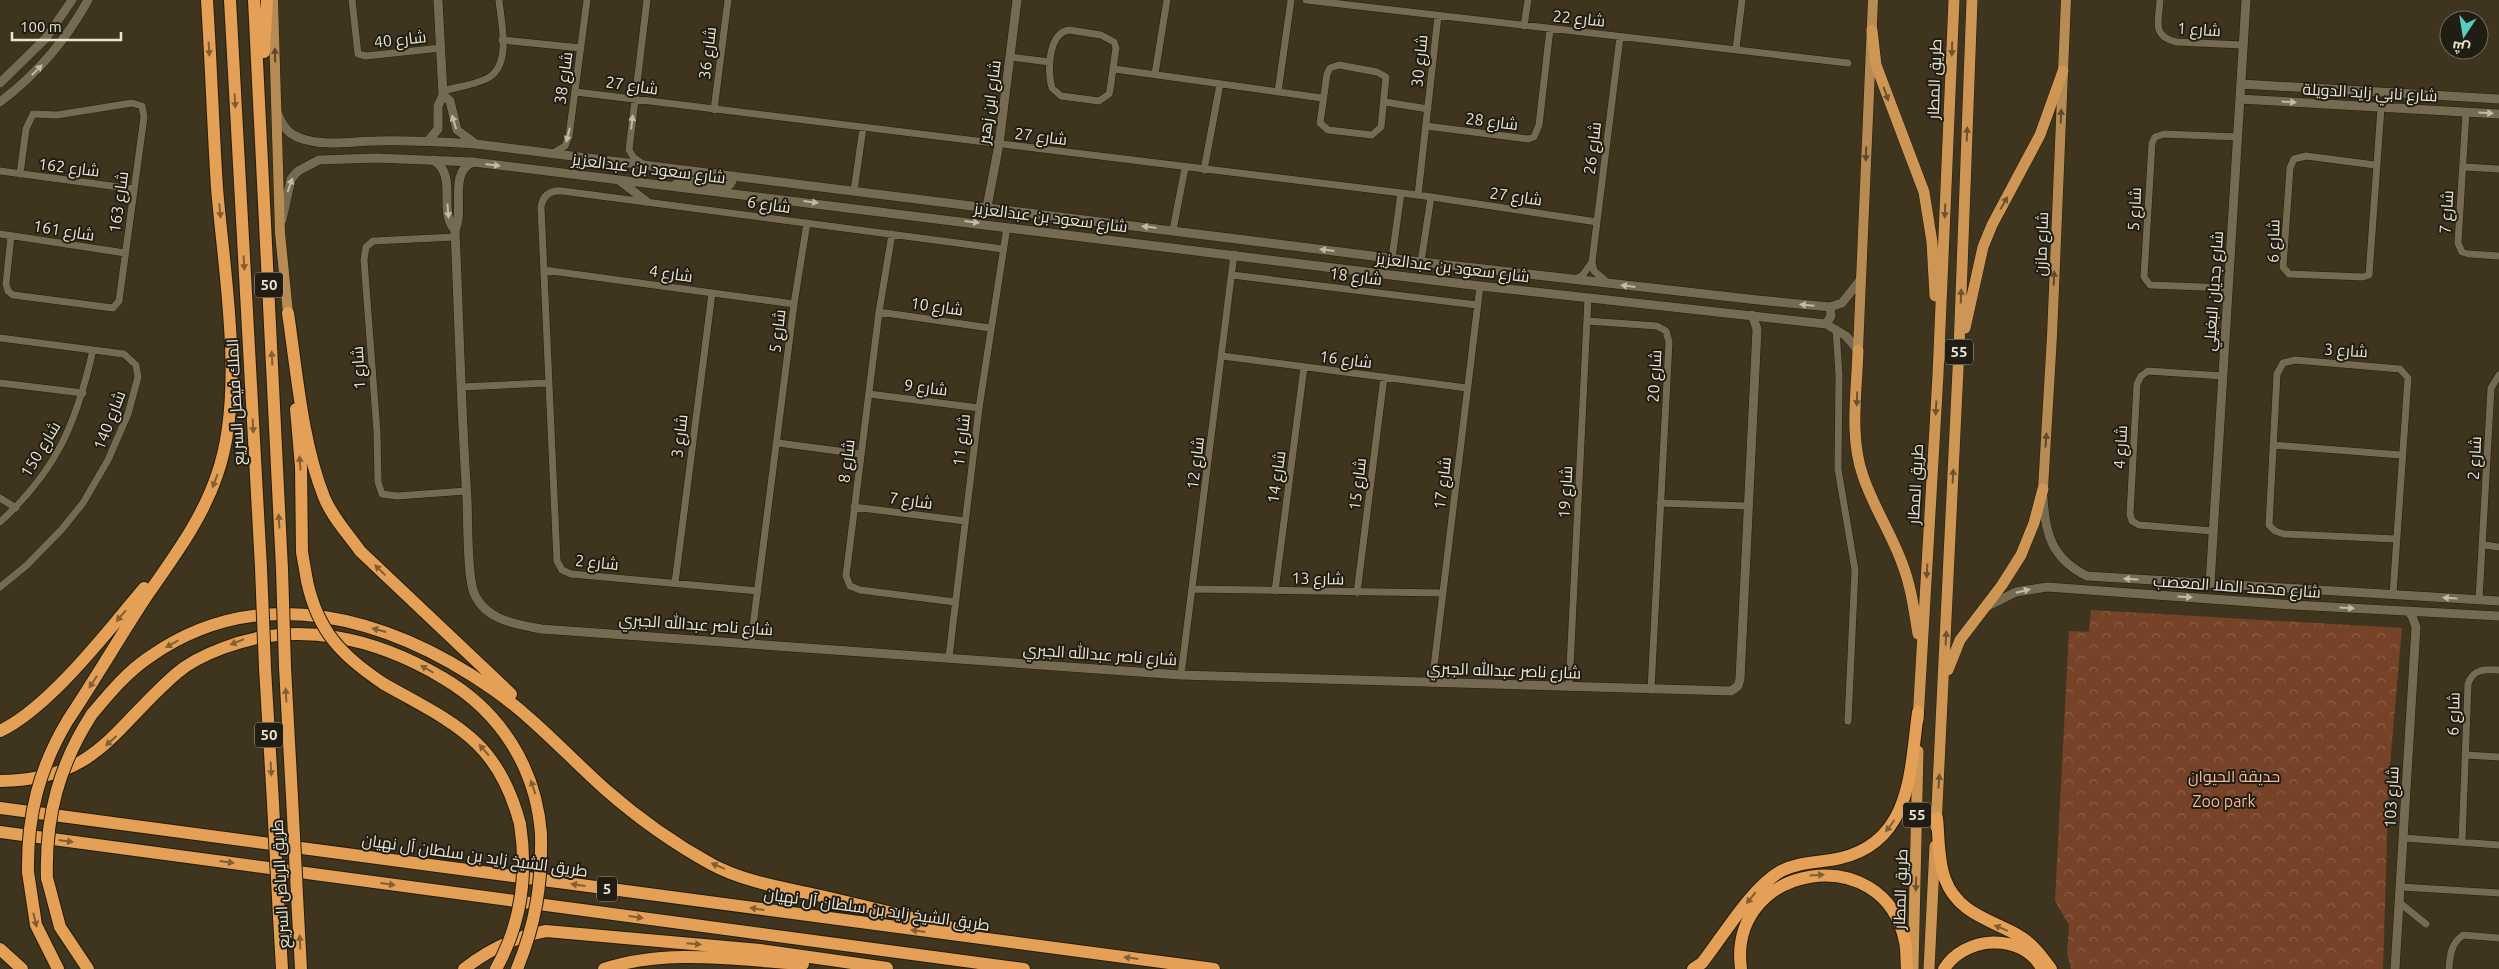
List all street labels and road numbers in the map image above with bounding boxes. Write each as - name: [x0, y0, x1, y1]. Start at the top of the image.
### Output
- street label: شارع 22: [1552, 6, 1606, 33]
- street label: شارع 1: [2176, 18, 2221, 42]
- street label: شارع 36: [695, 26, 722, 81]
- street label: شارع 40: [373, 27, 427, 54]
- street label: شارع 30: [1407, 34, 1434, 88]
- street label: طريق المطار: [1924, 38, 1946, 121]
- street label: شارع 38: [550, 51, 579, 106]
- street label: شارع ابن زهير: [974, 59, 1007, 147]
- street label: شارع 27: [604, 72, 659, 101]
- street label: شارع نابي زايد الدويلة: [2302, 79, 2438, 110]
- street label: شارع 28: [1464, 109, 1519, 136]
- street label: شارع 26: [1580, 121, 1607, 176]
- street label: شارع 27: [1013, 124, 1068, 151]
- street label: شارع سعود بن عبدالعزيز: [570, 150, 727, 189]
- street label: شارع 162: [37, 154, 101, 183]
- street label: شارع 163: [105, 170, 134, 234]
- street label: شارع 27: [1488, 183, 1543, 212]
- street label: شارع 5: [2124, 187, 2147, 231]
- street label: شارع 7: [2435, 190, 2459, 235]
- street label: شارع 6: [746, 192, 792, 219]
- street label: شارع سعود بن عبدالعزيز: [972, 199, 1129, 238]
- street label: شارع مازن: [2031, 211, 2054, 277]
- street label: شارع 161: [32, 216, 96, 247]
- street label: شارع 6: [2264, 219, 2285, 263]
- street label: شارع جديان البغيلي: [2200, 230, 2231, 352]
- street label: شارع سعود بن عبدالعزيز: [1374, 249, 1531, 288]
- street label: شارع 4: [648, 261, 694, 288]
- street label: شارع 18: [1328, 264, 1383, 291]
- road number: 50: [255, 272, 283, 298]
- street label: شارع 10: [909, 293, 964, 322]
- street label: شارع 5: [765, 308, 792, 354]
- street label: الملك فيصل السريع: [223, 338, 250, 466]
- street label: شارع 3: [2323, 339, 2368, 363]
- road number: 55: [1945, 340, 1973, 364]
- street label: شارع 1: [347, 345, 371, 390]
- street label: شارع 16: [1318, 347, 1373, 374]
- street label: شارع 20: [1644, 349, 1667, 403]
- street label: شارع 9: [903, 375, 949, 402]
- street label: شارع 140: [90, 388, 131, 453]
- street label: شارع 3: [667, 413, 694, 459]
- street label: شارع 11: [949, 413, 976, 468]
- street label: شارع 150: [16, 418, 66, 482]
- street label: شارع 4: [2110, 425, 2133, 469]
- street label: شارع 12: [1183, 436, 1210, 491]
- street label: شارع 2: [2464, 436, 2487, 480]
- street label: شارع 8: [834, 438, 861, 484]
- street label: طريق المطار: [1904, 443, 1928, 526]
- street label: شارع 14: [1263, 450, 1292, 505]
- street label: شارع 17: [1430, 456, 1457, 511]
- street label: شارع 15: [1345, 457, 1372, 512]
- street label: شارع 19: [1555, 465, 1578, 519]
- street label: شارع 7: [888, 488, 934, 515]
- street label: شارع 2: [574, 551, 620, 576]
- street label: شارع 13: [1291, 569, 1345, 590]
- street label: شارع محمد الملا المعصب: [2152, 571, 2321, 604]
- street label: شارع ناصر عبدالله الجبري: [618, 609, 774, 643]
- street label: شارع ناصر عبدالله الجبري: [1022, 639, 1178, 673]
- street label: شارع ناصر عبدالله الجبري: [1426, 657, 1582, 687]
- street label: شارع 6: [2443, 692, 2466, 736]
- road number: 50: [255, 722, 283, 748]
- street label: شارع 103: [2380, 766, 2405, 828]
- road number: 55: [1903, 802, 1931, 828]
- street label: طريق الرياض السريع: [268, 819, 295, 949]
- street label: طريق الشيخ زايد بن سلطان آل نهيان: [360, 830, 589, 883]
- street label: طريق المطار: [1890, 848, 1912, 931]
- road number: 5: [597, 876, 617, 902]
- street label: طريق الشيخ زايد بن سلطان آل نهيان: [762, 884, 991, 937]

